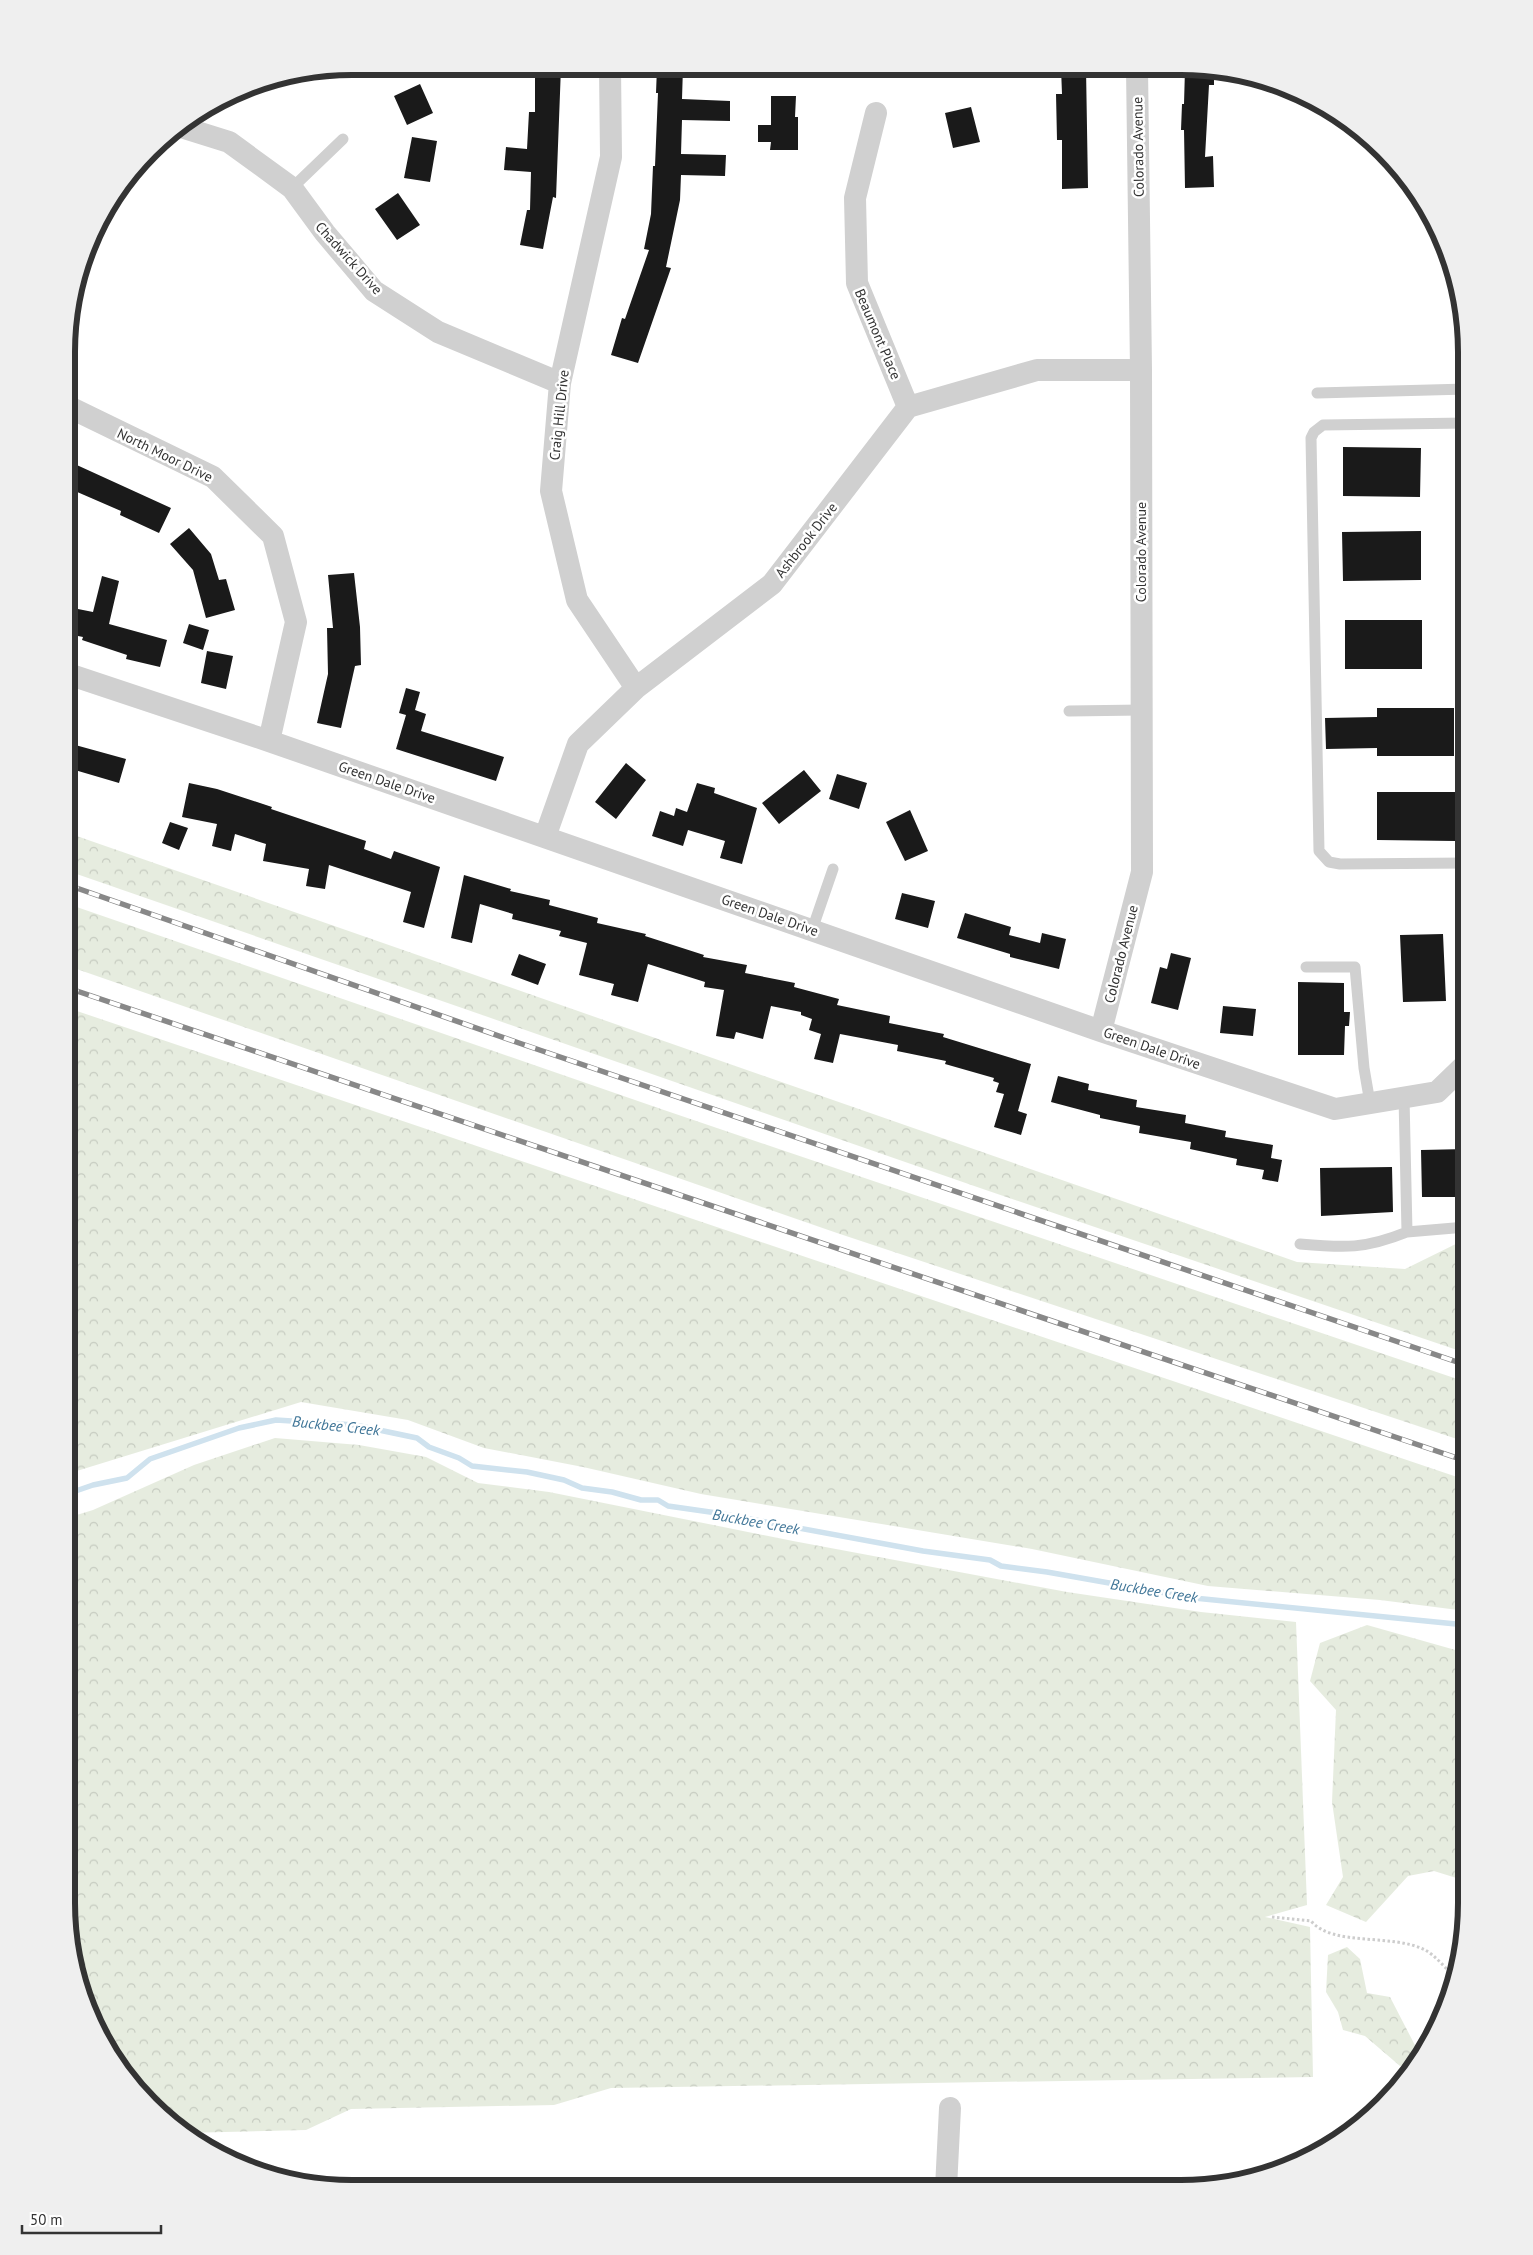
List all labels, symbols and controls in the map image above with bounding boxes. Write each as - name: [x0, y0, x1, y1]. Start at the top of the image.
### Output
- street label: Colorado Avenue: [1128, 97, 1148, 197]
- street label: Chadwick Drive: [312, 218, 386, 298]
- street label: Beaumont Place: [851, 286, 905, 382]
- street label: Craig Hill Drive: [545, 369, 573, 461]
- street label: North Moor Drive: [114, 424, 216, 486]
- street label: Ashbrook Drive: [771, 499, 841, 581]
- street label: Colorado Avenue: [1132, 502, 1150, 602]
- street label: Green Dale Drive: [336, 757, 438, 807]
- street label: Green Dale Drive: [719, 890, 821, 940]
- street label: Colorado Avenue: [1100, 903, 1142, 1005]
- street label: Green Dale Drive: [1101, 1023, 1203, 1073]
- water label: Buckbee Creek: [291, 1411, 382, 1440]
- water label: Buckbee Creek: [711, 1505, 802, 1539]
- water label: Buckbee Creek: [1109, 1574, 1200, 1607]
- scale bar: [22, 2202, 161, 2234]
- text: 50 m: [30, 2210, 63, 2229]

